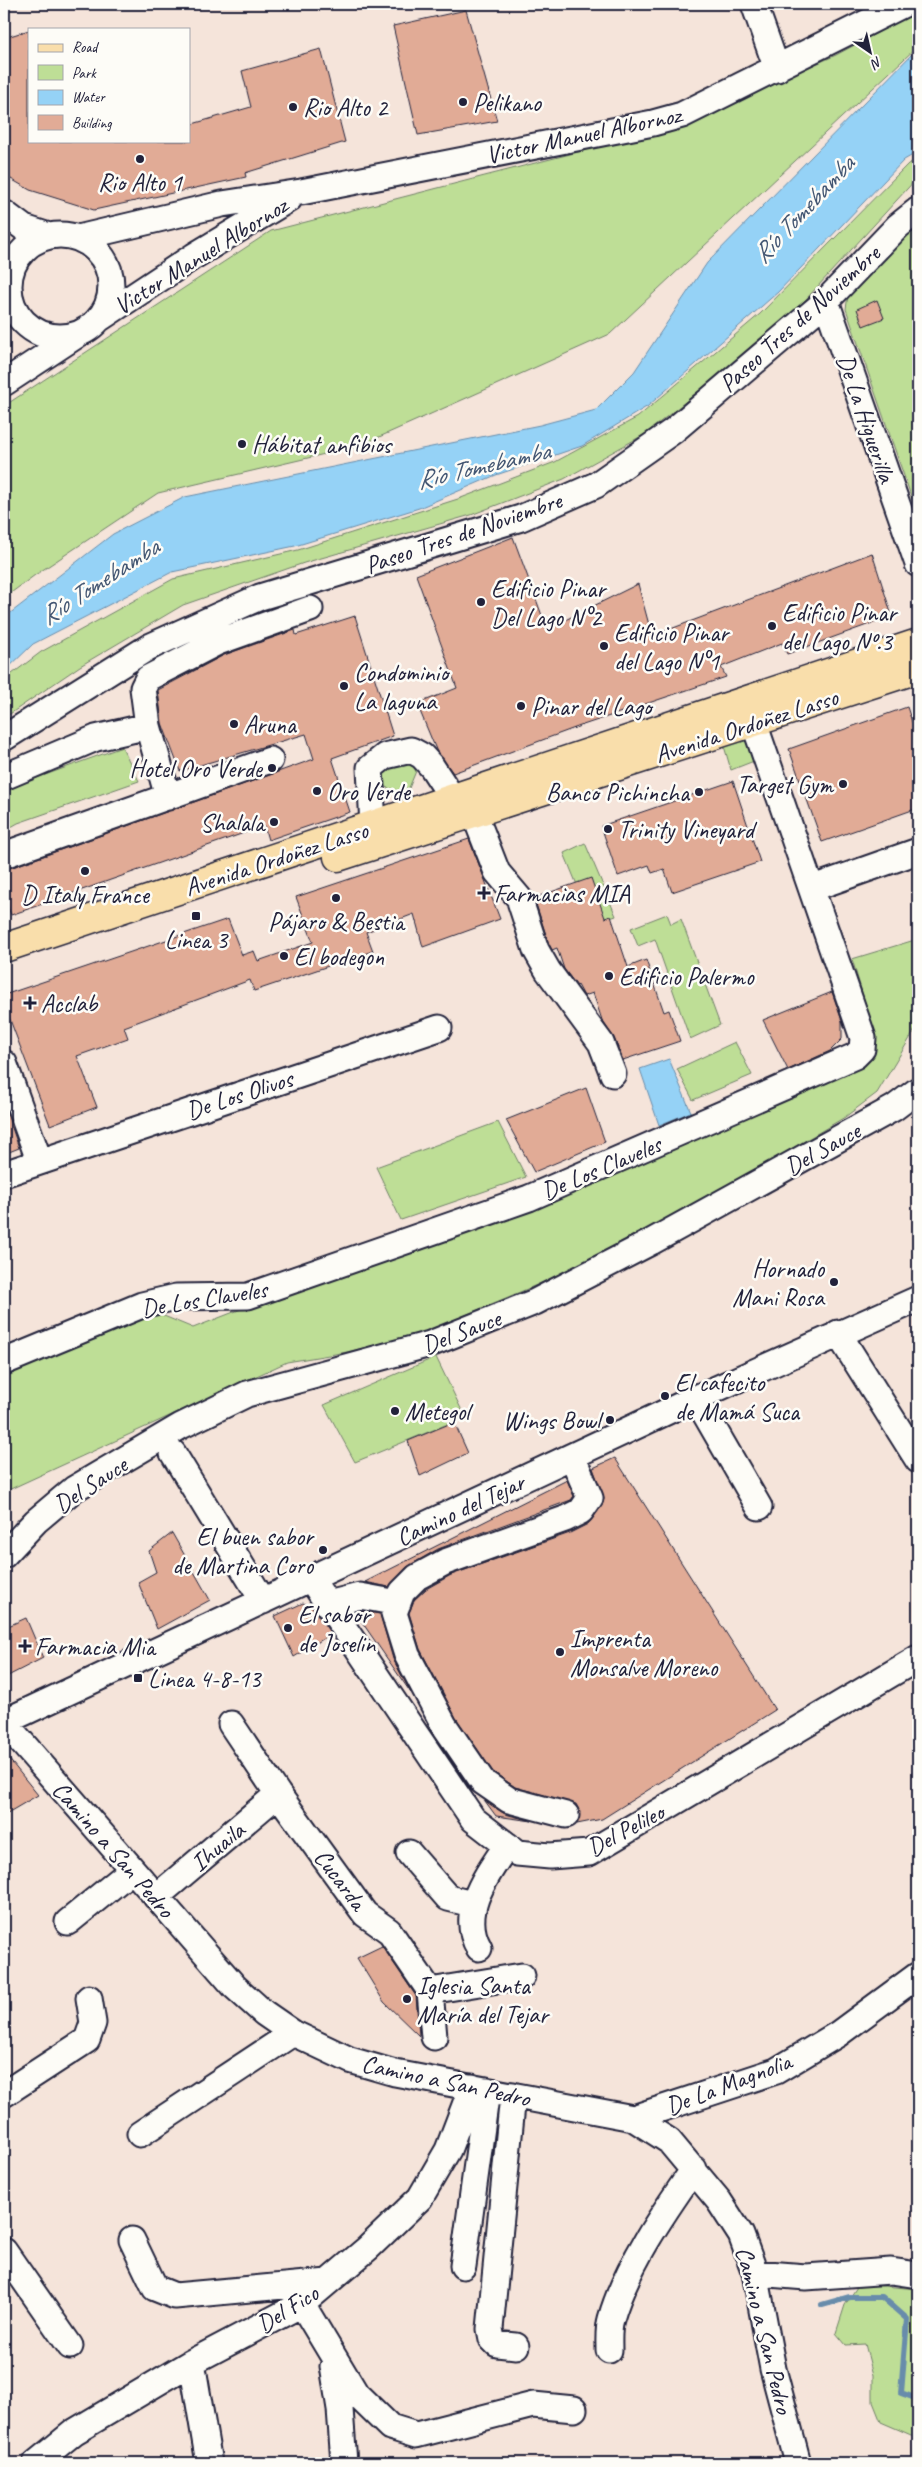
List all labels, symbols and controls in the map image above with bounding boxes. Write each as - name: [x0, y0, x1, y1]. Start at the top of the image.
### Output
- legend: [28, 28, 190, 142]
- north arrow: [844, 28, 894, 78]
- text: Road: [72, 38, 99, 57]
- text: N: [867, 53, 885, 73]
- text: Park: [72, 64, 97, 83]
- place label: Pelikano: [473, 87, 542, 119]
- text: Water: [72, 88, 106, 107]
- place label: Rio Alto 2: [303, 92, 389, 124]
- marker: Pelikano: [457, 96, 469, 108]
- street label: Victor Manuel Albornoz: [483, 98, 687, 171]
- marker: Rio Alto 2: [287, 101, 299, 113]
- text: Building: [72, 114, 112, 133]
- water label: Río Tomebamba: [745, 147, 863, 270]
- marker: Rio Alto 1: [134, 153, 146, 165]
- place label: Rio Alto 1: [98, 167, 184, 199]
- street label: Victor Manuel Albornoz: [108, 188, 296, 322]
- street label: Paseo Tres de Noviembre: [712, 237, 888, 399]
- street label: De La Higuerilla: [829, 350, 904, 489]
- place label: Hábitat anfibios: [252, 429, 394, 461]
- water label: Río Tomebamba: [413, 434, 555, 497]
- marker: Hábitat anfibios: [236, 438, 248, 450]
- street label: Paseo Tres de Noviembre: [361, 484, 568, 582]
- water label: Río Tomebamba: [34, 529, 167, 632]
- place label: Edificio Pinar Del Lago N°2: [491, 573, 608, 634]
- marker: Edificio Pinar Del Lago N°2: [475, 596, 487, 608]
- place label: Edificio Pinar del Lago Nº.3: [782, 597, 899, 658]
- place label: Edificio Pinar del Lago N°1: [614, 617, 731, 678]
- marker: Edificio Pinar del Lago Nº.3: [766, 620, 778, 632]
- marker: Edificio Pinar del Lago N°1: [598, 640, 610, 652]
- place label: Condominio La laguna: [354, 657, 451, 718]
- marker: Condominio La laguna: [338, 680, 350, 692]
- street label: Avenida Ordoñez Lasso: [651, 681, 843, 771]
- place label: Pinar del Lago: [531, 691, 655, 723]
- marker: Pinar del Lago: [515, 700, 527, 712]
- place label: Aruna: [244, 709, 298, 741]
- marker: Aruna: [228, 718, 240, 730]
- place label: Hotel Oro Verde: [130, 753, 264, 785]
- marker: Hotel Oro Verde: [266, 762, 278, 774]
- place label: Target Gym: [737, 769, 835, 801]
- place label: Oro Verde: [327, 776, 412, 808]
- place label: Banco Pichincha: [546, 777, 691, 809]
- marker: Target Gym: [837, 778, 849, 790]
- marker: Oro Verde: [311, 785, 323, 797]
- marker: Banco Pichincha: [693, 786, 705, 798]
- place label: Shalala: [200, 807, 267, 839]
- street label: Avenida Ordoñez Lasso: [181, 814, 373, 904]
- place label: Trinity Vineyard: [618, 814, 758, 846]
- marker: Shalala: [268, 816, 280, 828]
- marker: Trinity Vineyard: [602, 823, 614, 835]
- marker: D Italy France: [79, 865, 91, 877]
- place label: Farmacias MIA: [494, 878, 630, 910]
- place label: D Italy France: [21, 879, 151, 911]
- marker: Farmacias MIA: [478, 887, 490, 899]
- marker: Pájaro & Bestia: [330, 892, 342, 904]
- place label: Pájaro & Bestia: [268, 906, 406, 938]
- marker: Linea 3: [190, 910, 202, 922]
- place label: Linea 3: [165, 924, 229, 956]
- place label: El bodegon: [294, 941, 385, 973]
- marker: El bodegon: [278, 950, 290, 962]
- place label: Edificio Palermo: [619, 961, 755, 993]
- marker: Edificio Palermo: [603, 970, 615, 982]
- place label: Acclab: [41, 988, 99, 1020]
- marker: Acclab: [23, 996, 37, 1010]
- street label: De Los Olivos: [182, 1062, 299, 1127]
- street label: Del Sauce: [779, 1114, 868, 1183]
- street label: De Los Claveles: [537, 1127, 668, 1207]
- place label: Hornado Mani Rosa: [732, 1253, 826, 1314]
- street label: De Los Claveles: [139, 1273, 272, 1325]
- marker: Hornado Mani Rosa: [828, 1276, 840, 1288]
- street label: Del Sauce: [417, 1302, 507, 1362]
- place label: El cafecito de Mamá Suca: [675, 1367, 801, 1428]
- marker: El cafecito de Mamá Suca: [659, 1390, 671, 1402]
- place label: Metegol: [405, 1396, 474, 1428]
- marker: Metegol: [389, 1405, 401, 1417]
- place label: Wings Bowl: [503, 1405, 605, 1437]
- marker: Wings Bowl: [604, 1414, 616, 1426]
- street label: Del Sauce: [48, 1448, 135, 1521]
- street label: Camino del Tejar: [391, 1465, 532, 1554]
- place label: El buen sabor de Martina Coro: [172, 1521, 315, 1582]
- marker: El buen sabor de Martina Coro: [317, 1544, 329, 1556]
- place label: El sabor de Joselin: [298, 1599, 376, 1660]
- marker: El sabor de Joselin: [282, 1622, 294, 1634]
- place label: Imprenta Monsalve Moreno: [570, 1623, 719, 1684]
- place label: Farmacia Mia: [35, 1631, 158, 1663]
- marker: Farmacia Mia: [19, 1640, 31, 1652]
- marker: Imprenta Monsalve Moreno: [554, 1646, 566, 1658]
- place label: Linea 4-8-13: [148, 1663, 262, 1695]
- marker: Linea 4-8-13: [132, 1672, 144, 1684]
- street label: Camino a San Pedro: [45, 1775, 182, 1926]
- street label: Del Pelileo: [581, 1795, 672, 1863]
- street label: Ihuaila: [184, 1813, 253, 1879]
- street label: Cucarda: [307, 1843, 375, 1919]
- place label: Iglesia Santa María del Tejar: [417, 1970, 551, 2031]
- marker: Iglesia Santa María del Tejar: [401, 1993, 413, 2005]
- street label: De La Magnolia: [661, 2044, 798, 2123]
- street label: Camino a San Pedro: [359, 2048, 534, 2115]
- street label: Camino a San Pedro: [728, 2243, 801, 2418]
- street label: Del Fico: [251, 2277, 326, 2340]

